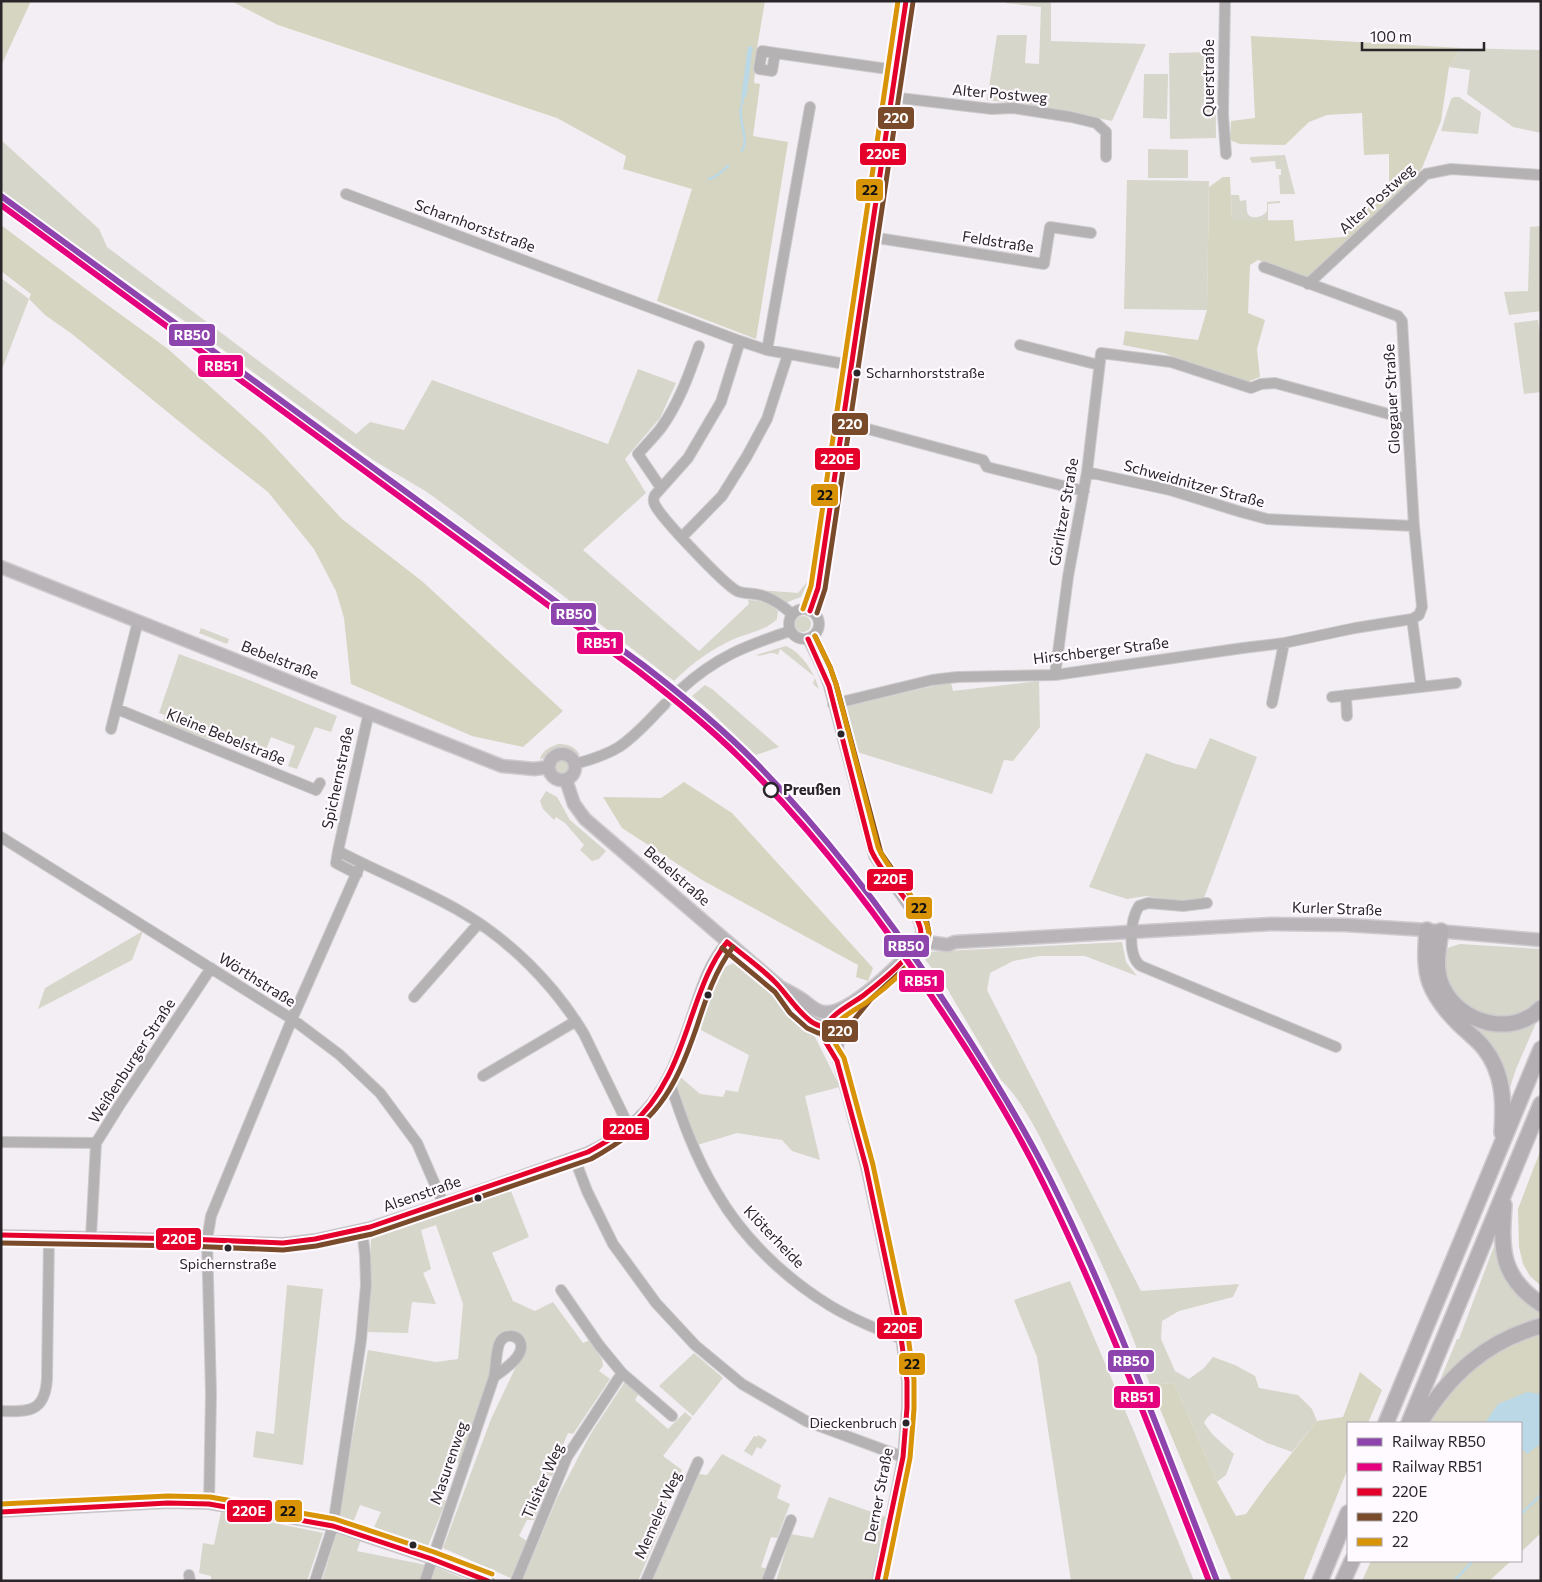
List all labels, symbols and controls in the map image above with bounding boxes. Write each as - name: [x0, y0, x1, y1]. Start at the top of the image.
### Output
- scale bar: [1362, 20, 1484, 52]
- text: 100 m: [1370, 27, 1412, 45]
- street label: Querstraße: [1199, 39, 1217, 117]
- street label: Alter Postweg: [952, 80, 1049, 106]
- line badge: 220: [877, 106, 915, 130]
- text: 220: [883, 109, 909, 126]
- line badge: 220E: [859, 142, 907, 166]
- text: 220E: [866, 145, 900, 162]
- street label: Alter Postweg: [1335, 160, 1418, 237]
- line badge: 22: [855, 178, 884, 202]
- text: 22: [862, 181, 878, 198]
- street label: Scharnhorststraße: [413, 195, 538, 255]
- street label: Feldstraße: [961, 226, 1035, 256]
- line badge: RB50: [168, 323, 216, 347]
- text: RB50: [174, 326, 210, 343]
- street label: Glogauer Straße: [1379, 343, 1403, 455]
- line badge: RB51: [197, 354, 244, 378]
- text: RB51: [204, 357, 238, 374]
- place label: Scharnhorststraße: [866, 364, 985, 381]
- marker: Scharnhorststraße: [852, 368, 862, 378]
- line badge: 220: [831, 412, 869, 436]
- text: 220: [837, 415, 863, 432]
- line badge: 220E: [814, 447, 861, 471]
- text: 220E: [820, 450, 854, 467]
- street label: Görlitzer Straße: [1045, 456, 1081, 567]
- street label: Schweidnitzer Straße: [1122, 456, 1267, 511]
- line badge: 22: [810, 483, 839, 507]
- text: 22: [817, 486, 833, 503]
- line badge: RB50: [550, 602, 597, 626]
- text: RB50: [556, 605, 592, 622]
- line badge: RB51: [576, 631, 624, 655]
- street label: Hirschberger Straße: [1032, 633, 1170, 667]
- text: RB51: [583, 634, 617, 651]
- street label: Bebelstraße: [239, 636, 322, 682]
- street label: Kleine Bebelstraße: [164, 704, 289, 768]
- street label: Spichernstraße: [317, 725, 357, 830]
- unlabelled marker: [836, 729, 846, 739]
- place label: Preußen: [783, 780, 841, 798]
- marker: Preußen: [763, 782, 779, 798]
- street label: Bebelstraße: [641, 842, 714, 909]
- line badge: 220E: [866, 868, 914, 892]
- text: 220E: [873, 870, 907, 887]
- line badge: 22: [905, 896, 933, 920]
- street label: Kurler Straße: [1292, 897, 1383, 919]
- text: 22: [911, 899, 927, 916]
- line badge: RB50: [883, 934, 930, 958]
- text: RB50: [888, 937, 924, 954]
- street label: Wörthstraße: [216, 948, 300, 1010]
- line badge: RB51: [898, 969, 945, 993]
- text: RB51: [904, 972, 938, 989]
- unlabelled marker: [703, 990, 713, 1000]
- street label: Weißenburger Straße: [84, 995, 178, 1126]
- line badge: 220: [821, 1019, 859, 1043]
- text: 220: [827, 1022, 853, 1039]
- line badge: 220E: [602, 1117, 650, 1141]
- text: 220E: [609, 1120, 643, 1137]
- street label: Alsenstraße: [380, 1171, 463, 1215]
- unlabelled marker: [473, 1193, 483, 1203]
- street label: Klöterheide: [741, 1201, 809, 1271]
- line badge: 220E: [155, 1227, 202, 1251]
- text: 220E: [162, 1230, 196, 1247]
- marker: Spichernstraße: [223, 1243, 233, 1253]
- place label: Spichernstraße: [180, 1255, 276, 1272]
- line badge: 220E: [876, 1316, 923, 1340]
- text: 220E: [883, 1319, 917, 1336]
- line badge: RB50: [1107, 1349, 1155, 1373]
- line badge: 22: [898, 1352, 926, 1376]
- text: RB50: [1113, 1352, 1149, 1369]
- text: 22: [904, 1355, 920, 1372]
- line badge: RB51: [1113, 1385, 1161, 1409]
- text: RB51: [1120, 1388, 1154, 1405]
- place label: Dieckenbruch: [809, 1414, 897, 1431]
- marker: Dieckenbruch: [901, 1418, 911, 1428]
- street label: Masurenweg: [425, 1419, 471, 1507]
- legend: [1347, 1422, 1522, 1562]
- text: Railway RB50: [1392, 1432, 1486, 1450]
- street label: Tilsiter Weg: [517, 1440, 567, 1521]
- street label: Derner Straße: [860, 1446, 896, 1544]
- text: Railway RB51: [1392, 1457, 1482, 1475]
- street label: Memeler Weg: [630, 1468, 684, 1561]
- text: 220E: [1392, 1482, 1427, 1500]
- line badge: 220E: [226, 1499, 273, 1523]
- line badge: 22: [274, 1499, 303, 1523]
- text: 220E: [232, 1502, 266, 1519]
- text: 22: [280, 1502, 296, 1519]
- text: 220: [1392, 1507, 1418, 1525]
- text: 22: [1392, 1532, 1409, 1550]
- unlabelled marker: [408, 1540, 418, 1550]

